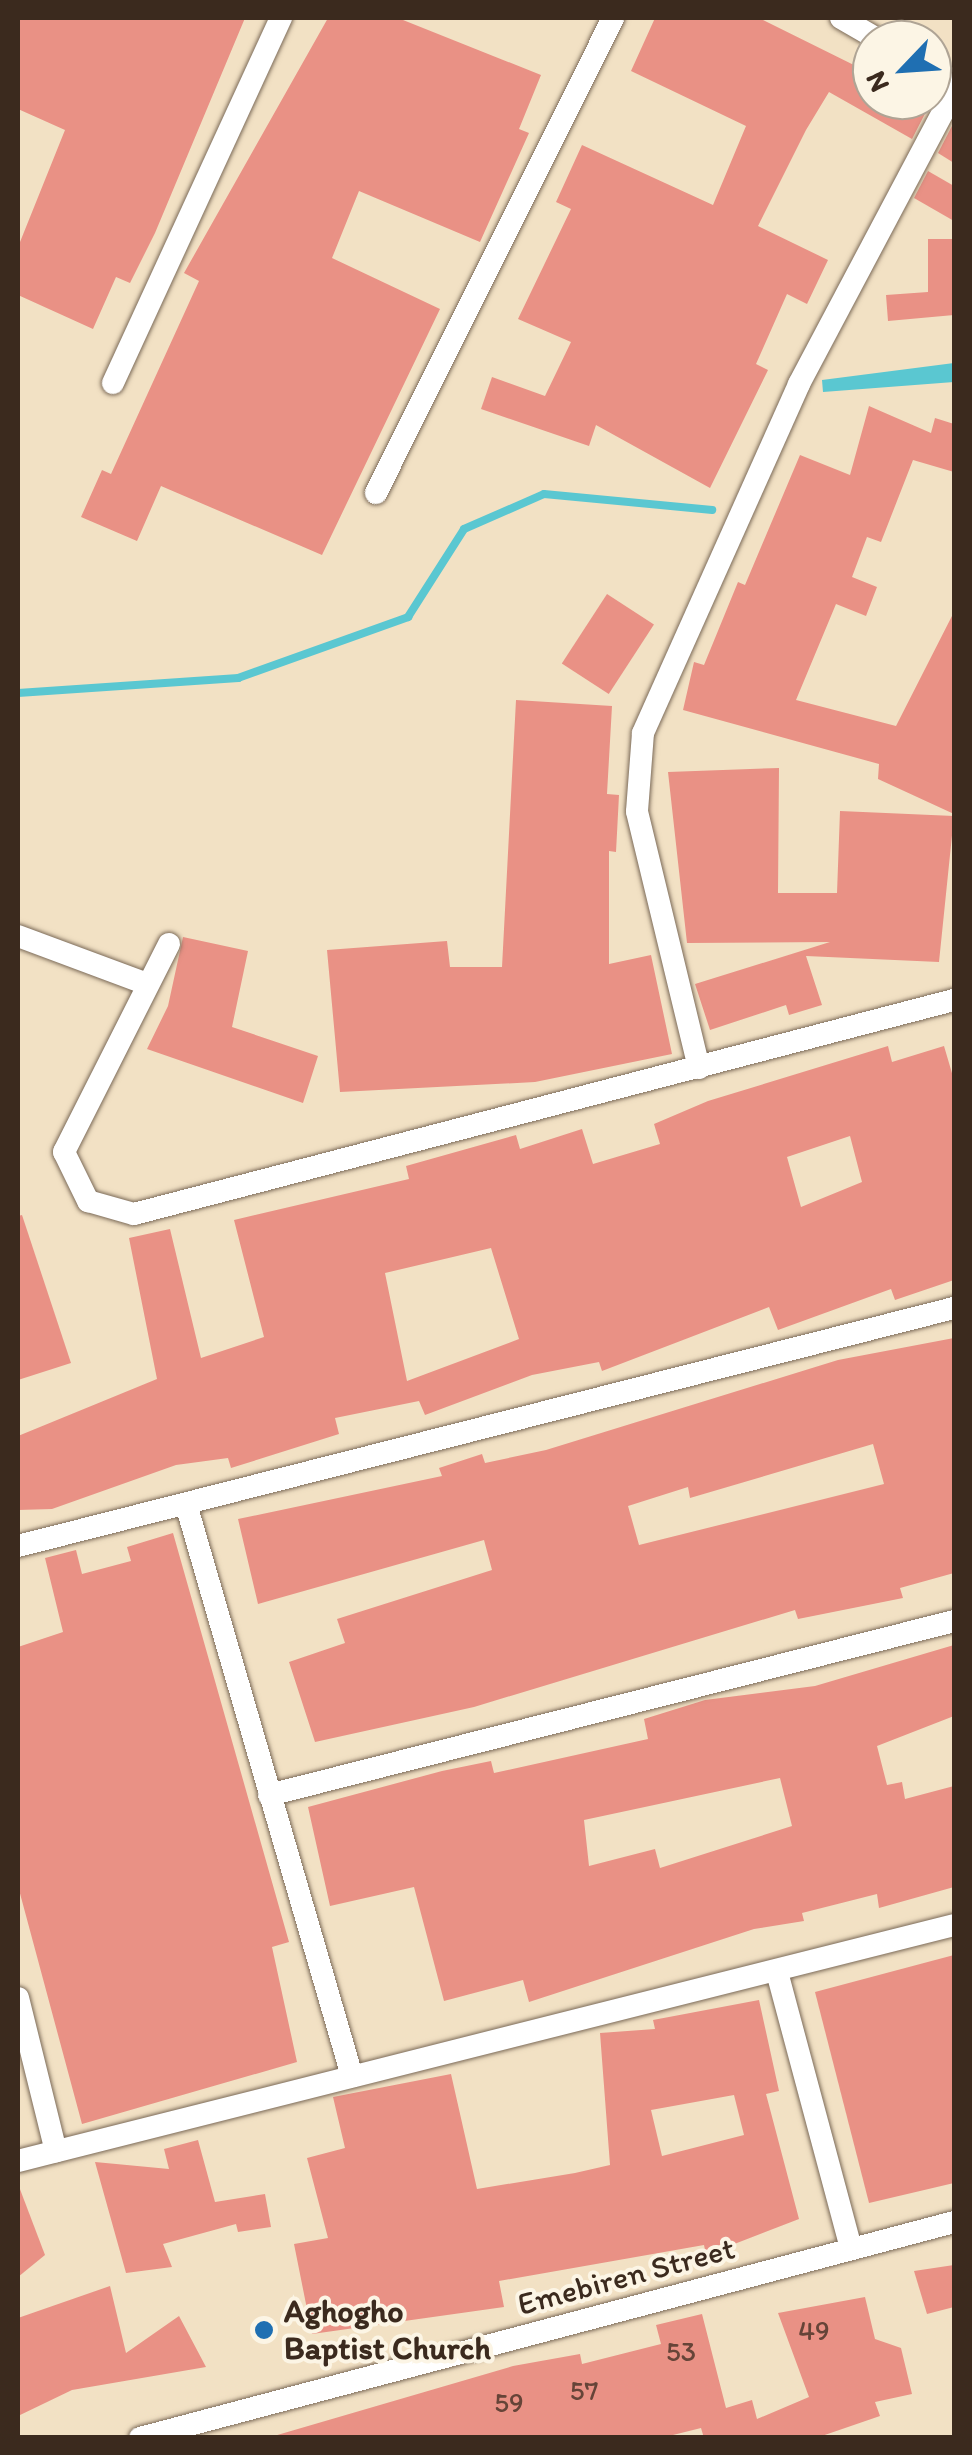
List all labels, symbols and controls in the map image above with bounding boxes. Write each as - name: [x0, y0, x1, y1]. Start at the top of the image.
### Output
- north arrow: [852, 20, 952, 120]
- text: N: [857, 66, 896, 98]
- street label: Emebiren Street: [513, 2229, 739, 2323]
- place label: Aghogho Baptist Church: [284, 2293, 492, 2368]
- house number: 49: [798, 2313, 830, 2347]
- marker: Aghogho Baptist Church: [253, 2319, 275, 2341]
- house number: 53: [666, 2334, 696, 2368]
- house number: 57: [570, 2373, 598, 2407]
- house number: 59: [494, 2385, 524, 2419]

